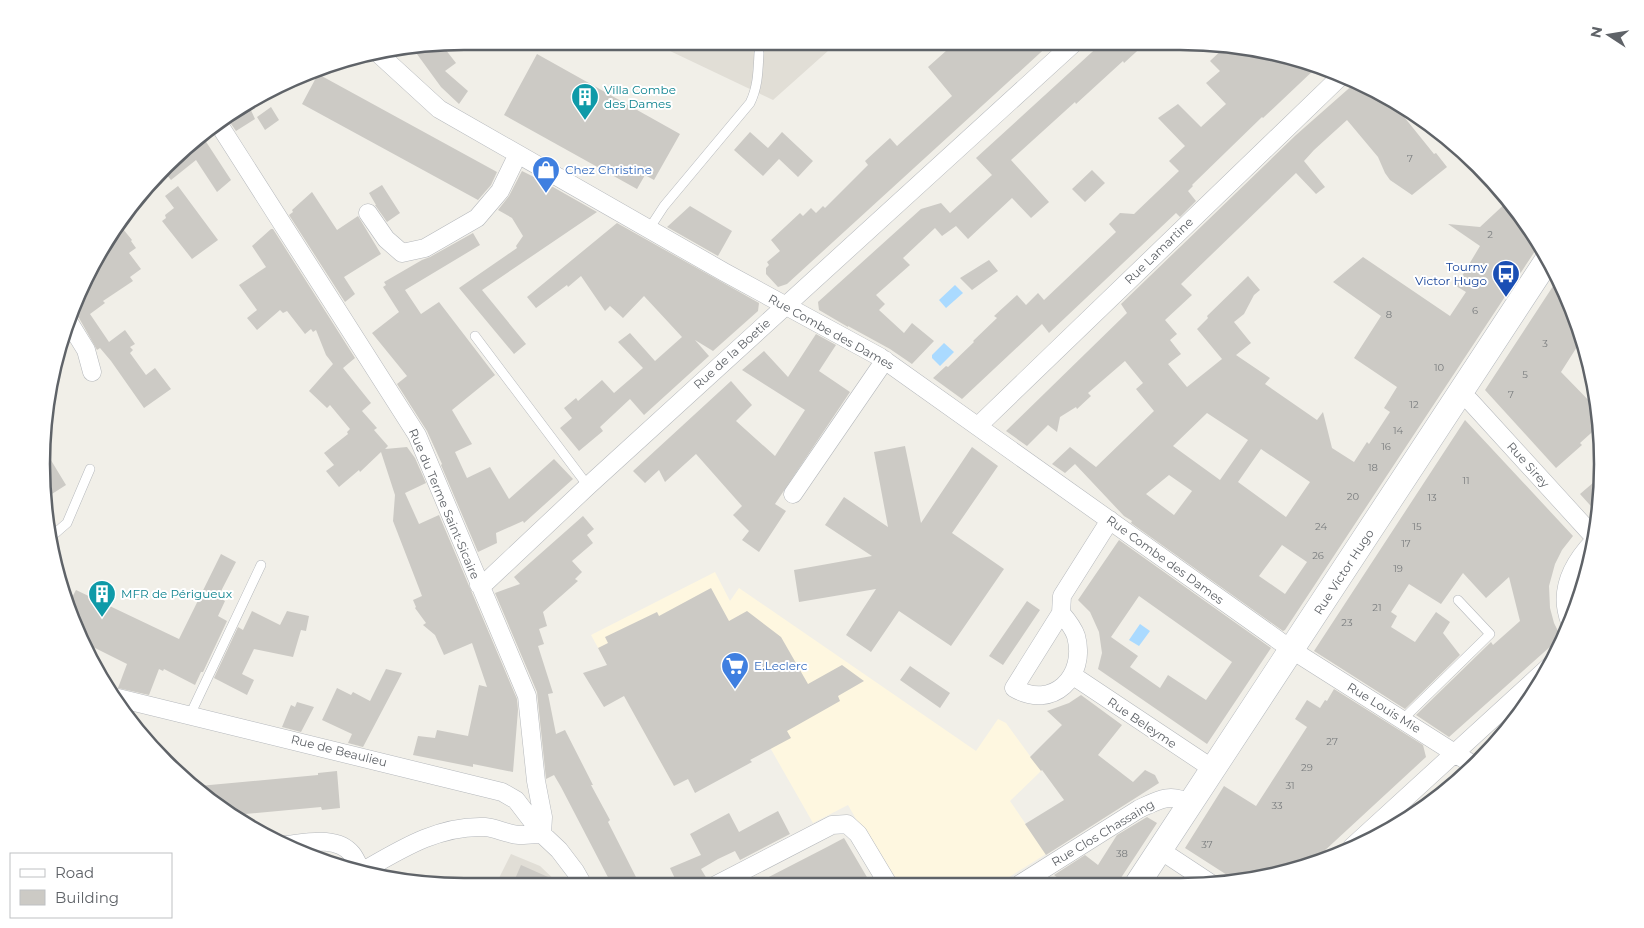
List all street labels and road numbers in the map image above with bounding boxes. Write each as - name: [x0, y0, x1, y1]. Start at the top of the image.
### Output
- street label: Rue Lamartine: [1121, 214, 1196, 287]
- street label: Rue Combe des Dames: [766, 291, 897, 372]
- street label: Rue de la Boetie: [690, 315, 773, 392]
- street label: Rue du Terme Saint-Sicaire: [406, 426, 483, 581]
- street label: Rue Sirey: [1504, 439, 1553, 491]
- street label: Rue Combe des Dames: [1104, 512, 1227, 607]
- street label: Rue Victor Hugo: [1310, 526, 1377, 617]
- street label: Rue Louis Mie: [1345, 679, 1424, 736]
- street label: Rue Beleyme: [1105, 694, 1180, 751]
- street label: Rue de Beaulieu: [289, 731, 389, 770]
- street label: Rue Clos Chassaing: [1049, 796, 1157, 869]

